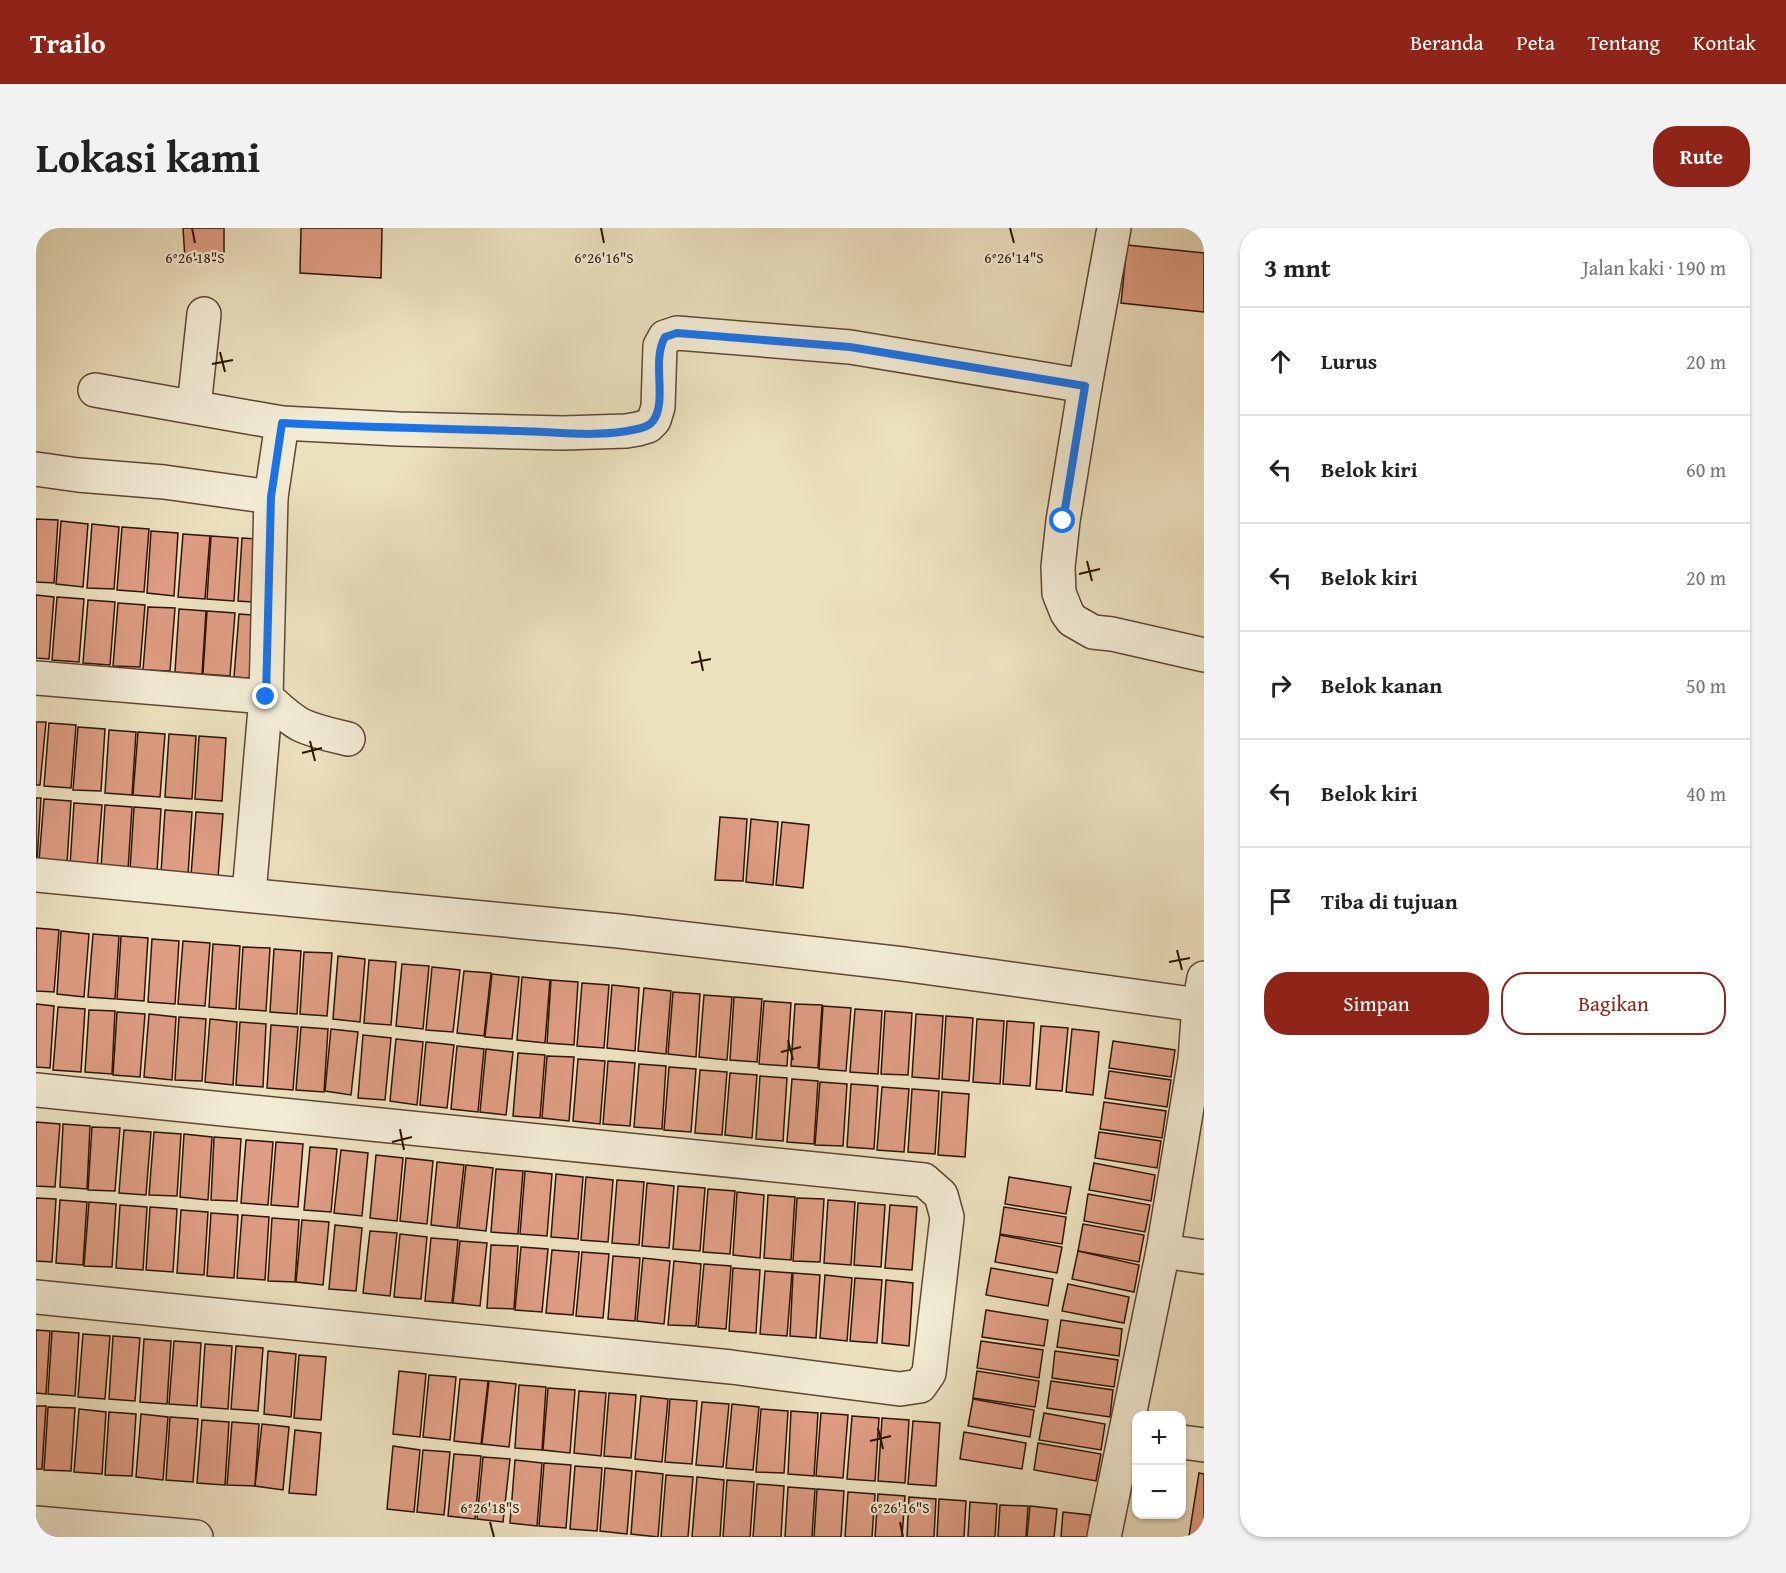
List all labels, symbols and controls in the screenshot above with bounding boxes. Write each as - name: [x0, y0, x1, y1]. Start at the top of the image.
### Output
- text: Trailo: [30, 22, 106, 63]
- text: Beranda: [1410, 27, 1483, 58]
- text: Peta: [1516, 27, 1555, 58]
- text: Tentang: [1588, 27, 1660, 58]
- text: Kontak: [1693, 27, 1756, 58]
- text: Lokasi kami: [36, 126, 260, 187]
- button: Rute: [1653, 126, 1750, 187]
- text: 6°26'18"S: [165, 247, 225, 268]
- text: 6°26'16"S: [574, 247, 634, 268]
- text: 6°26'14"S: [984, 247, 1044, 268]
- text: 3 mnt: [1264, 248, 1331, 287]
- text: Jalan kaki · 190 m: [1582, 253, 1726, 282]
- icon: ahead: [1264, 345, 1297, 378]
- text: Lurus: [1321, 345, 1377, 377]
- text: 20 m: [1686, 347, 1726, 376]
- icon: left: [1264, 453, 1297, 486]
- text: Belok kiri: [1321, 453, 1418, 485]
- text: 60 m: [1686, 455, 1726, 484]
- route start: [1049, 507, 1075, 533]
- icon: left: [1264, 561, 1297, 594]
- text: Belok kiri: [1321, 561, 1418, 593]
- text: 20 m: [1686, 563, 1726, 592]
- icon: right: [1264, 669, 1297, 702]
- text: Belok kanan: [1321, 669, 1442, 701]
- text: 50 m: [1686, 671, 1726, 700]
- route end: [252, 683, 278, 709]
- icon: left: [1264, 777, 1297, 810]
- text: Belok kiri: [1321, 777, 1418, 809]
- text: 40 m: [1686, 779, 1726, 808]
- icon: arrive: [1264, 885, 1297, 918]
- text: Tiba di tujuan: [1321, 885, 1458, 917]
- button: Simpan: [1264, 972, 1489, 1035]
- button: Bagikan: [1501, 972, 1726, 1035]
- map controls: [1132, 1411, 1186, 1519]
- button: +: [1132, 1411, 1186, 1465]
- button: −: [1132, 1465, 1186, 1519]
- text: 6°26'18"S: [460, 1497, 520, 1518]
- text: 6°26'16"S: [870, 1497, 930, 1518]

